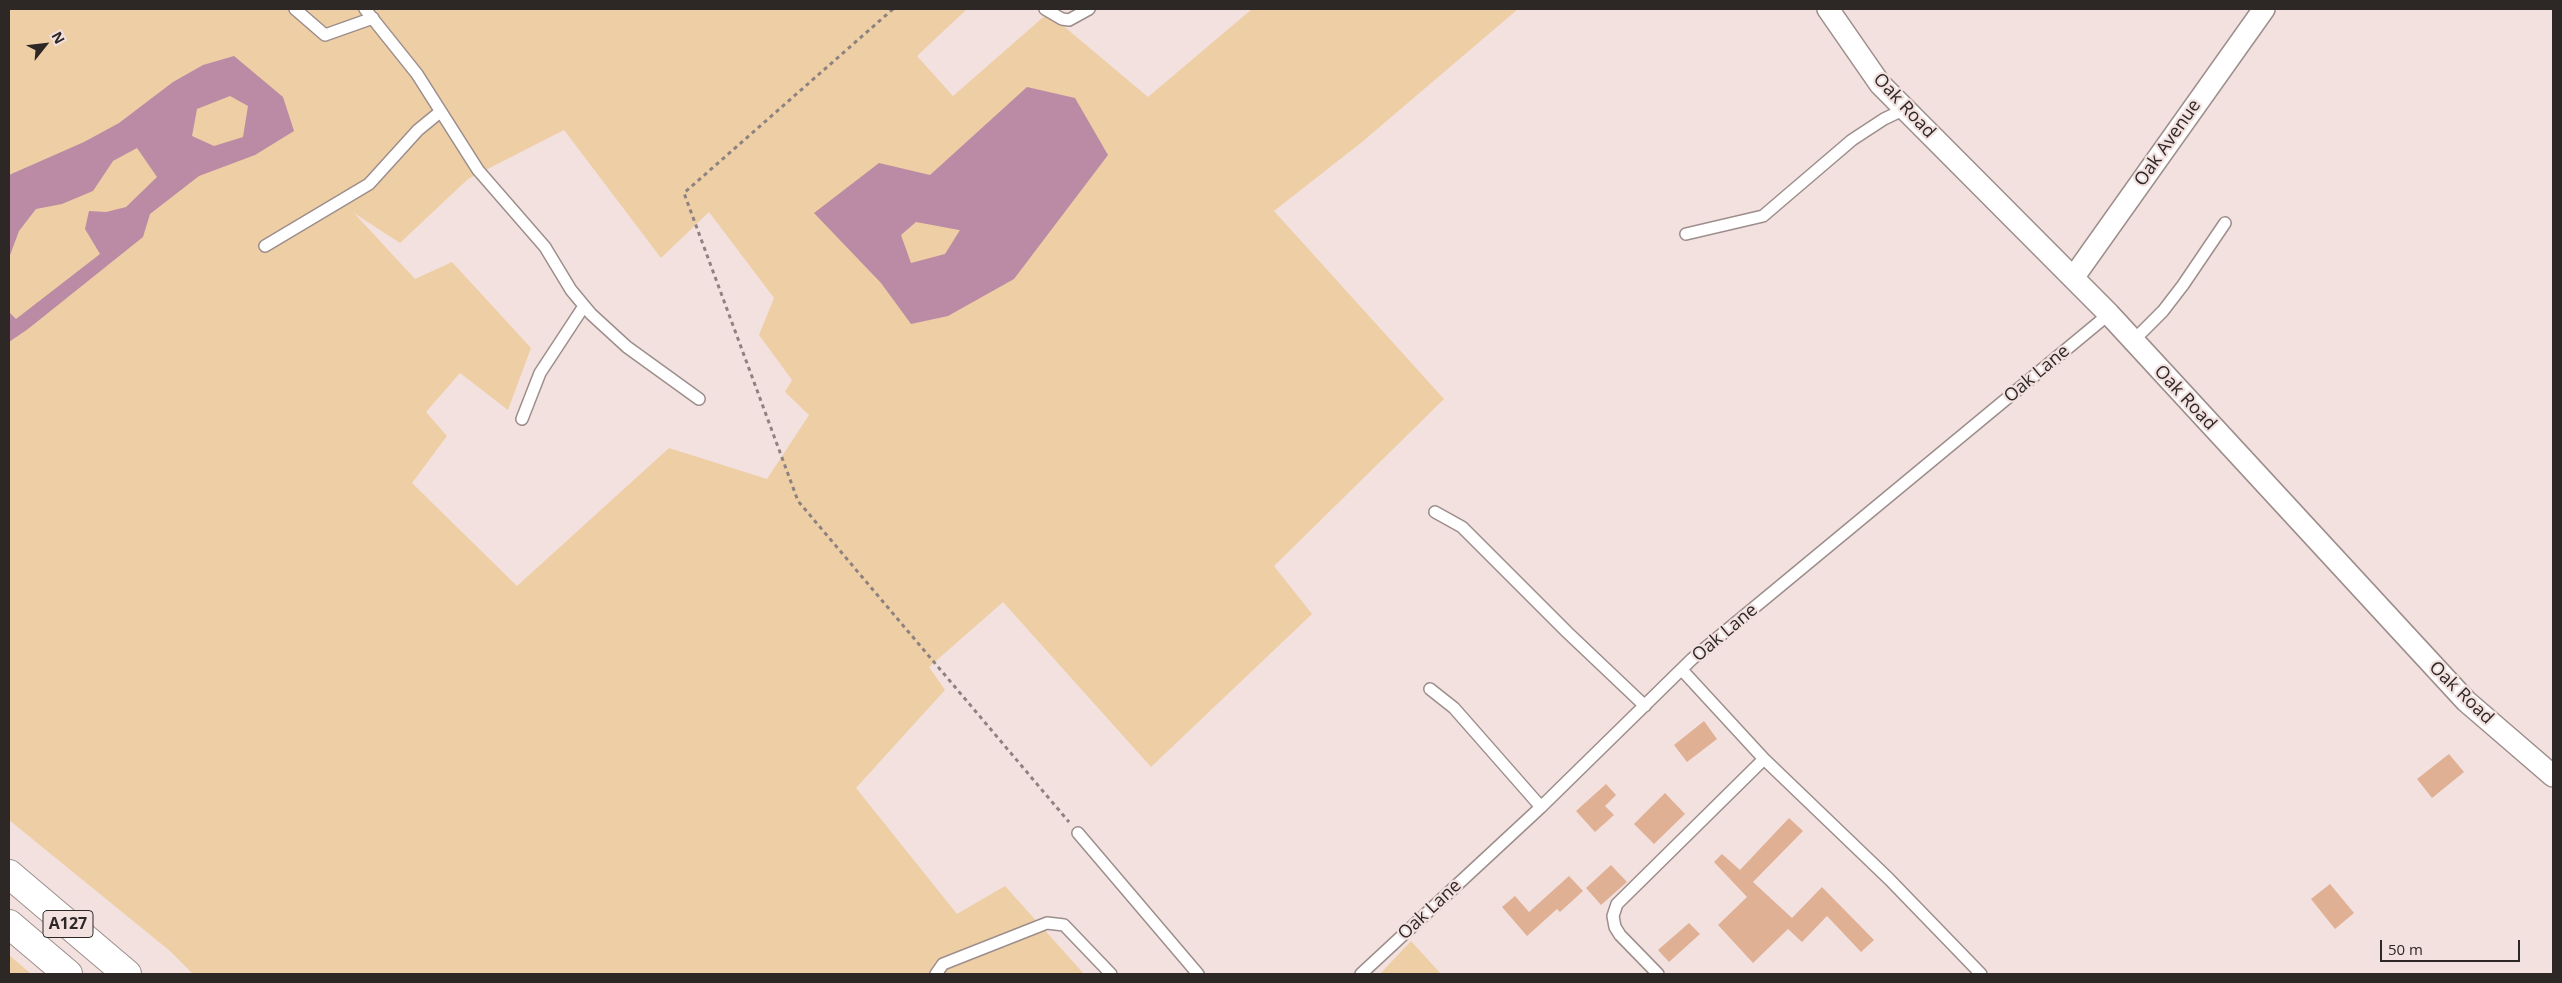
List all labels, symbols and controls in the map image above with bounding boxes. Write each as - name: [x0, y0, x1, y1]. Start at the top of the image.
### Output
- north arrow: [20, 20, 70, 70]
- text: N: [47, 28, 70, 47]
- street label: Oak Road: [1868, 69, 1940, 143]
- street label: Oak Avenue: [2130, 96, 2206, 190]
- street label: Oak Lane: [2000, 340, 2074, 408]
- street label: Oak Road: [2149, 361, 2221, 435]
- street label: Oak Lane: [1688, 599, 1762, 667]
- street label: Oak Road: [2424, 657, 2498, 729]
- street label: Oak Lane: [1394, 875, 1466, 945]
- road number: A127: [43, 911, 93, 938]
- scale bar: [2382, 930, 2522, 962]
- text: 50 m: [2388, 939, 2423, 959]

